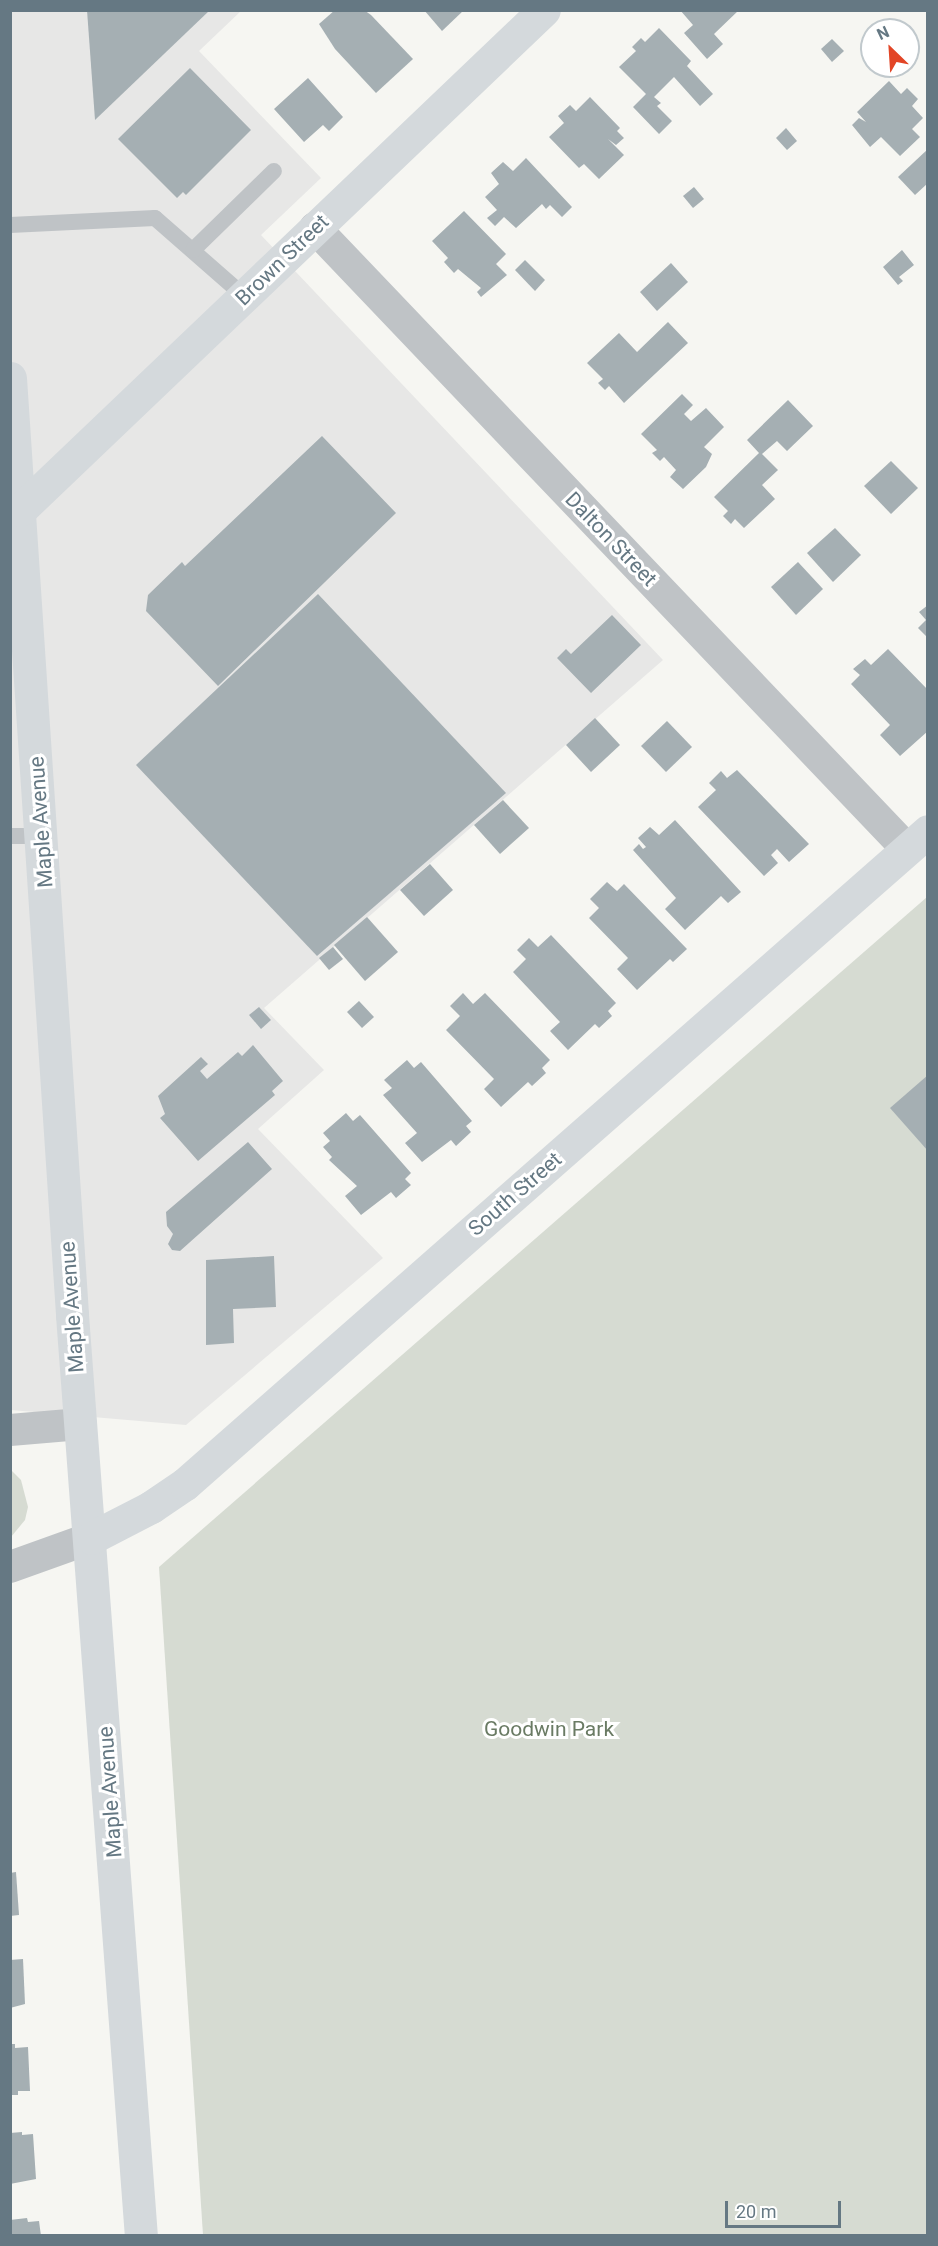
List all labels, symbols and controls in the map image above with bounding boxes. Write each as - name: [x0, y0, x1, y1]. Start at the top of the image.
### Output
- north arrow: [860, 18, 920, 78]
- text: N: [874, 22, 892, 44]
- street label: Brown Street: [230, 209, 334, 311]
- street label: Dalton Street: [560, 487, 662, 591]
- street label: Maple Avenue: [24, 755, 58, 889]
- street label: South Street: [463, 1147, 567, 1241]
- street label: Maple Avenue: [55, 1240, 89, 1374]
- park label: Goodwin Park: [484, 1716, 614, 1742]
- street label: Maple Avenue: [93, 1725, 127, 1859]
- scale bar: [728, 2189, 844, 2227]
- text: 20 m: [736, 2201, 776, 2222]

